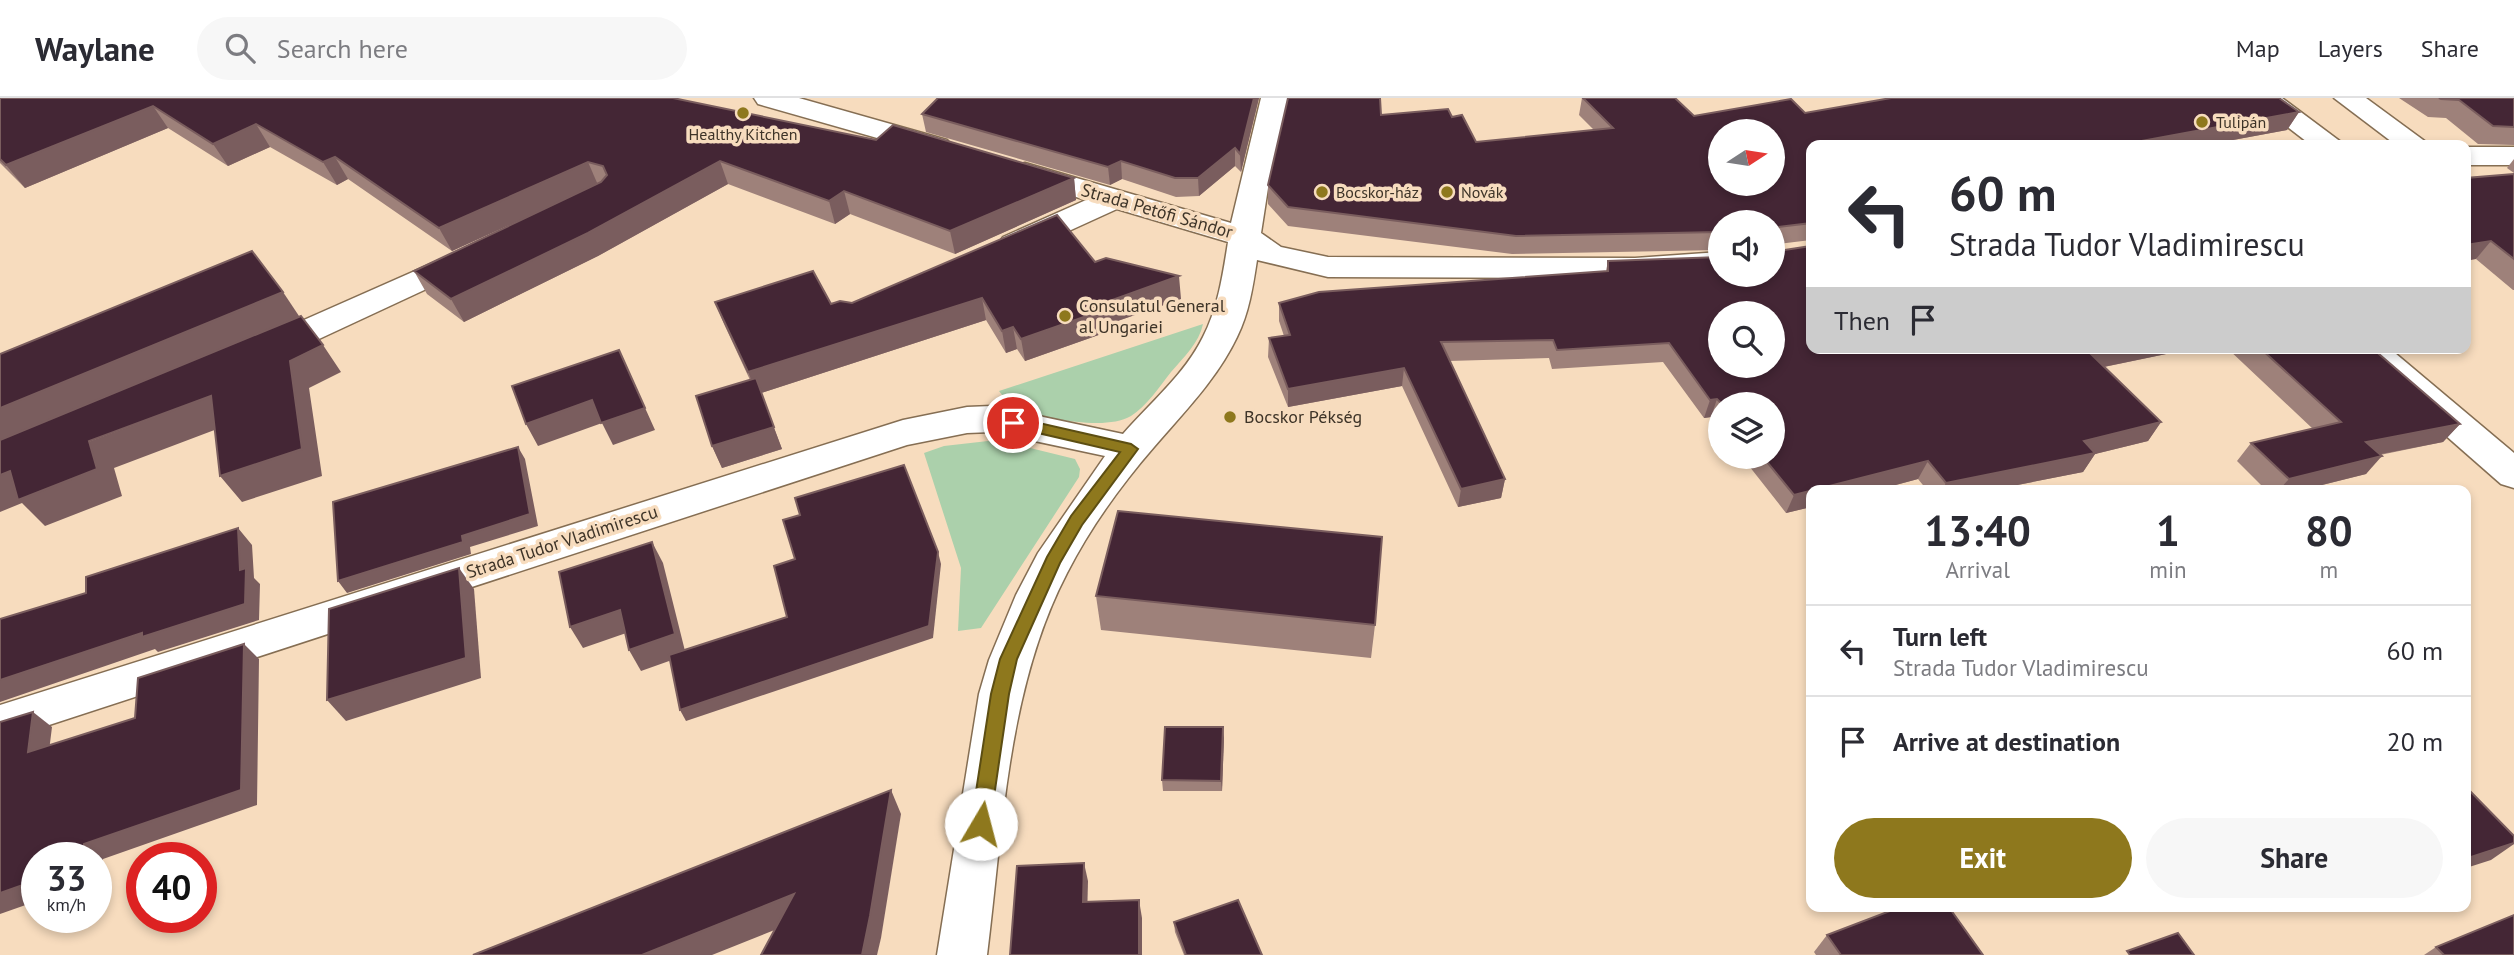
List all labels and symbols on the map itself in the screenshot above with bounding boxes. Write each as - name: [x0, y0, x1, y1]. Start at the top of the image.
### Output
- marker: Healthy Kitchen: [735, 105, 751, 121]
- place label: Tulipán: [2216, 112, 2266, 132]
- marker: Tulipán: [2194, 114, 2210, 130]
- north arrow: [1708, 119, 1785, 196]
- place label: Healthy Kitchen: [689, 124, 797, 144]
- street label: Strada Petőfi Sándor: [1079, 178, 1236, 243]
- place label: Bocskor-ház: [1336, 182, 1419, 202]
- place label: Novák: [1461, 182, 1504, 202]
- marker: Bocskor-ház: [1314, 184, 1330, 200]
- marker: Novák: [1439, 184, 1455, 200]
- place label: Consulatul General al Ungariei: [1079, 294, 1226, 338]
- marker: Consulatul General al Ungariei: [1057, 308, 1073, 324]
- pin: [983, 393, 1043, 453]
- place label: Bocskor Pékség: [1244, 405, 1362, 428]
- marker: Bocskor Pékség: [1222, 409, 1238, 425]
- street label: Strada Tudor Vladimirescu: [463, 500, 661, 583]
- position arrow: [944, 787, 1018, 861]
- speed limit sign: 40: [126, 842, 217, 933]

